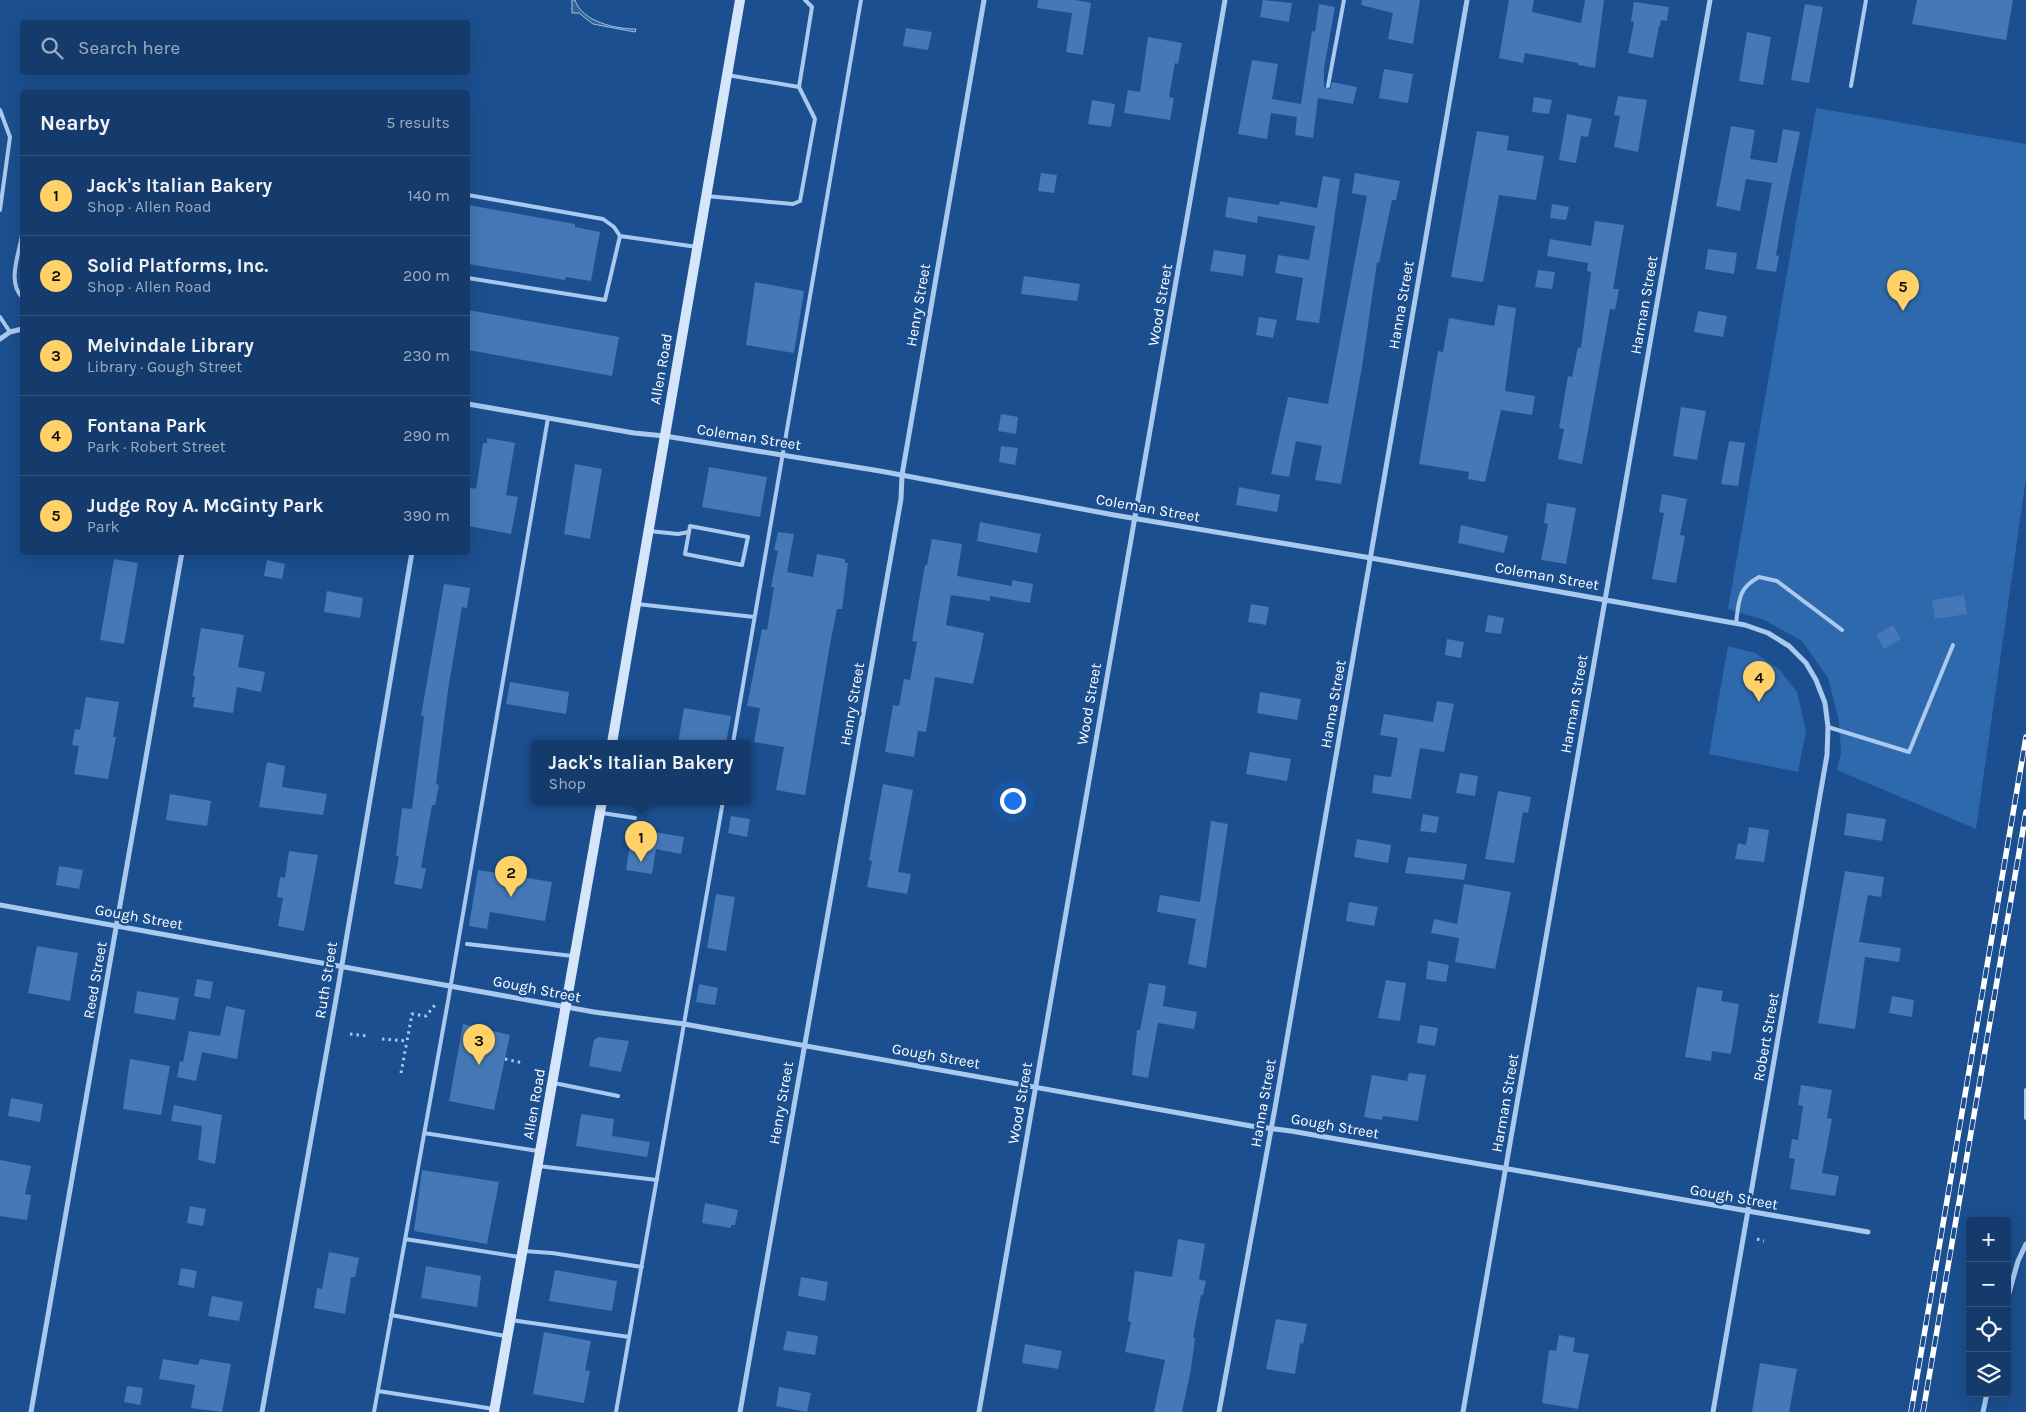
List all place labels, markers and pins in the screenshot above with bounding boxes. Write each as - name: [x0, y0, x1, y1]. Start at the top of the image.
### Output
- pin: 5: [1887, 270, 1919, 311]
- pin: 4: [1743, 661, 1775, 702]
- pin: 1: [625, 821, 657, 862]
- pin: 2: [495, 856, 527, 897]
- pin: 3: [463, 1024, 495, 1065]

